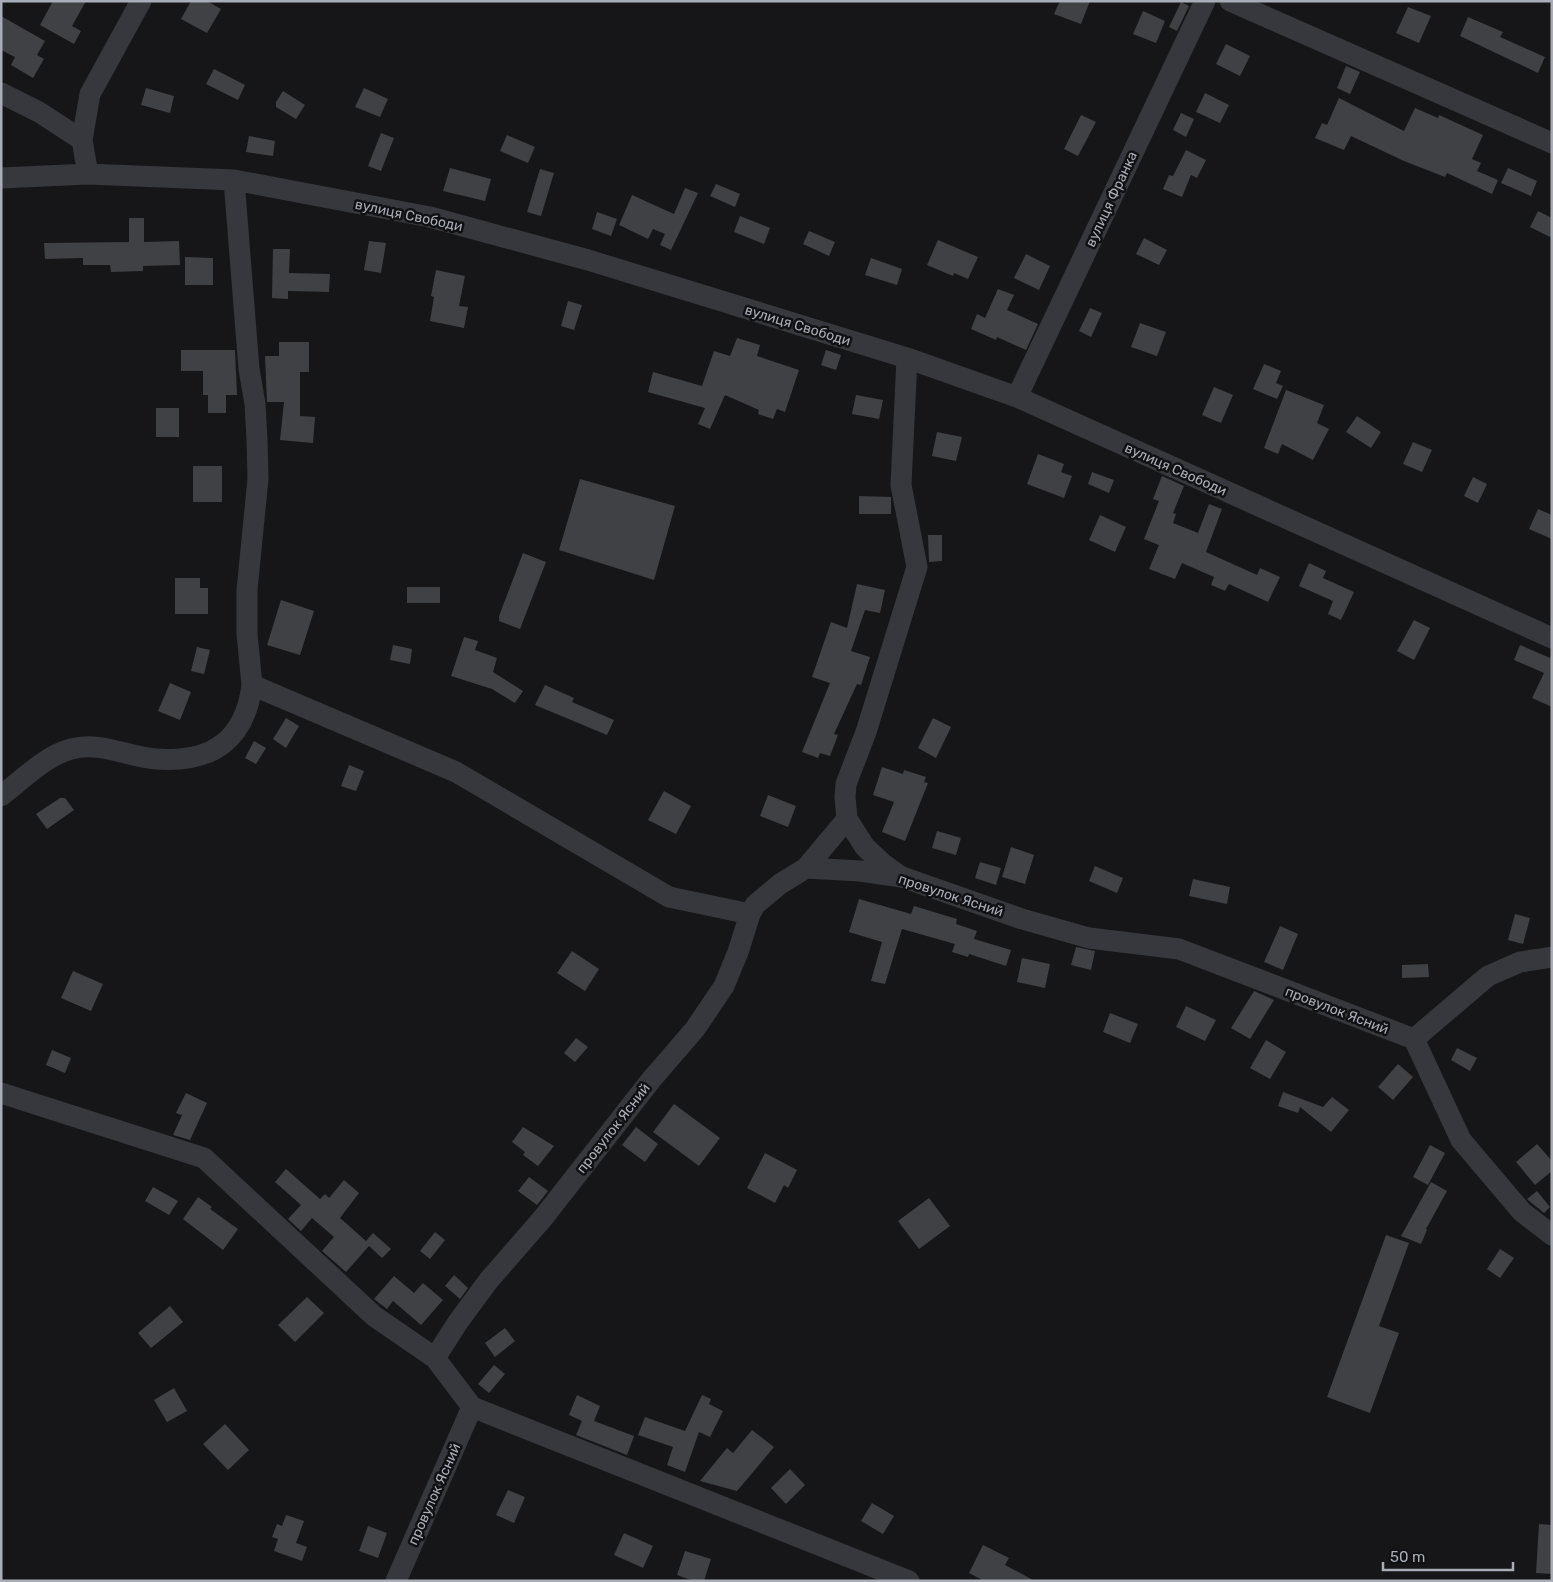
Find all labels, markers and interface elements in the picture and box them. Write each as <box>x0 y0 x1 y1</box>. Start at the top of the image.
street label: вулиця Франка <box>1082 149 1141 250</box>
street label: вулиця Свободи <box>353 196 464 235</box>
street label: вулиця Свободи <box>743 301 853 350</box>
street label: вулиця Свободи <box>1122 439 1229 500</box>
street label: провулок Ясний <box>896 870 1005 920</box>
street label: провулок Ясний <box>1283 983 1391 1038</box>
street label: провулок Ясний <box>573 1080 654 1177</box>
street label: провулок Ясний <box>404 1441 464 1548</box>
scale bar <box>1383 1540 1513 1572</box>
text: 50 m <box>1390 1548 1425 1566</box>

